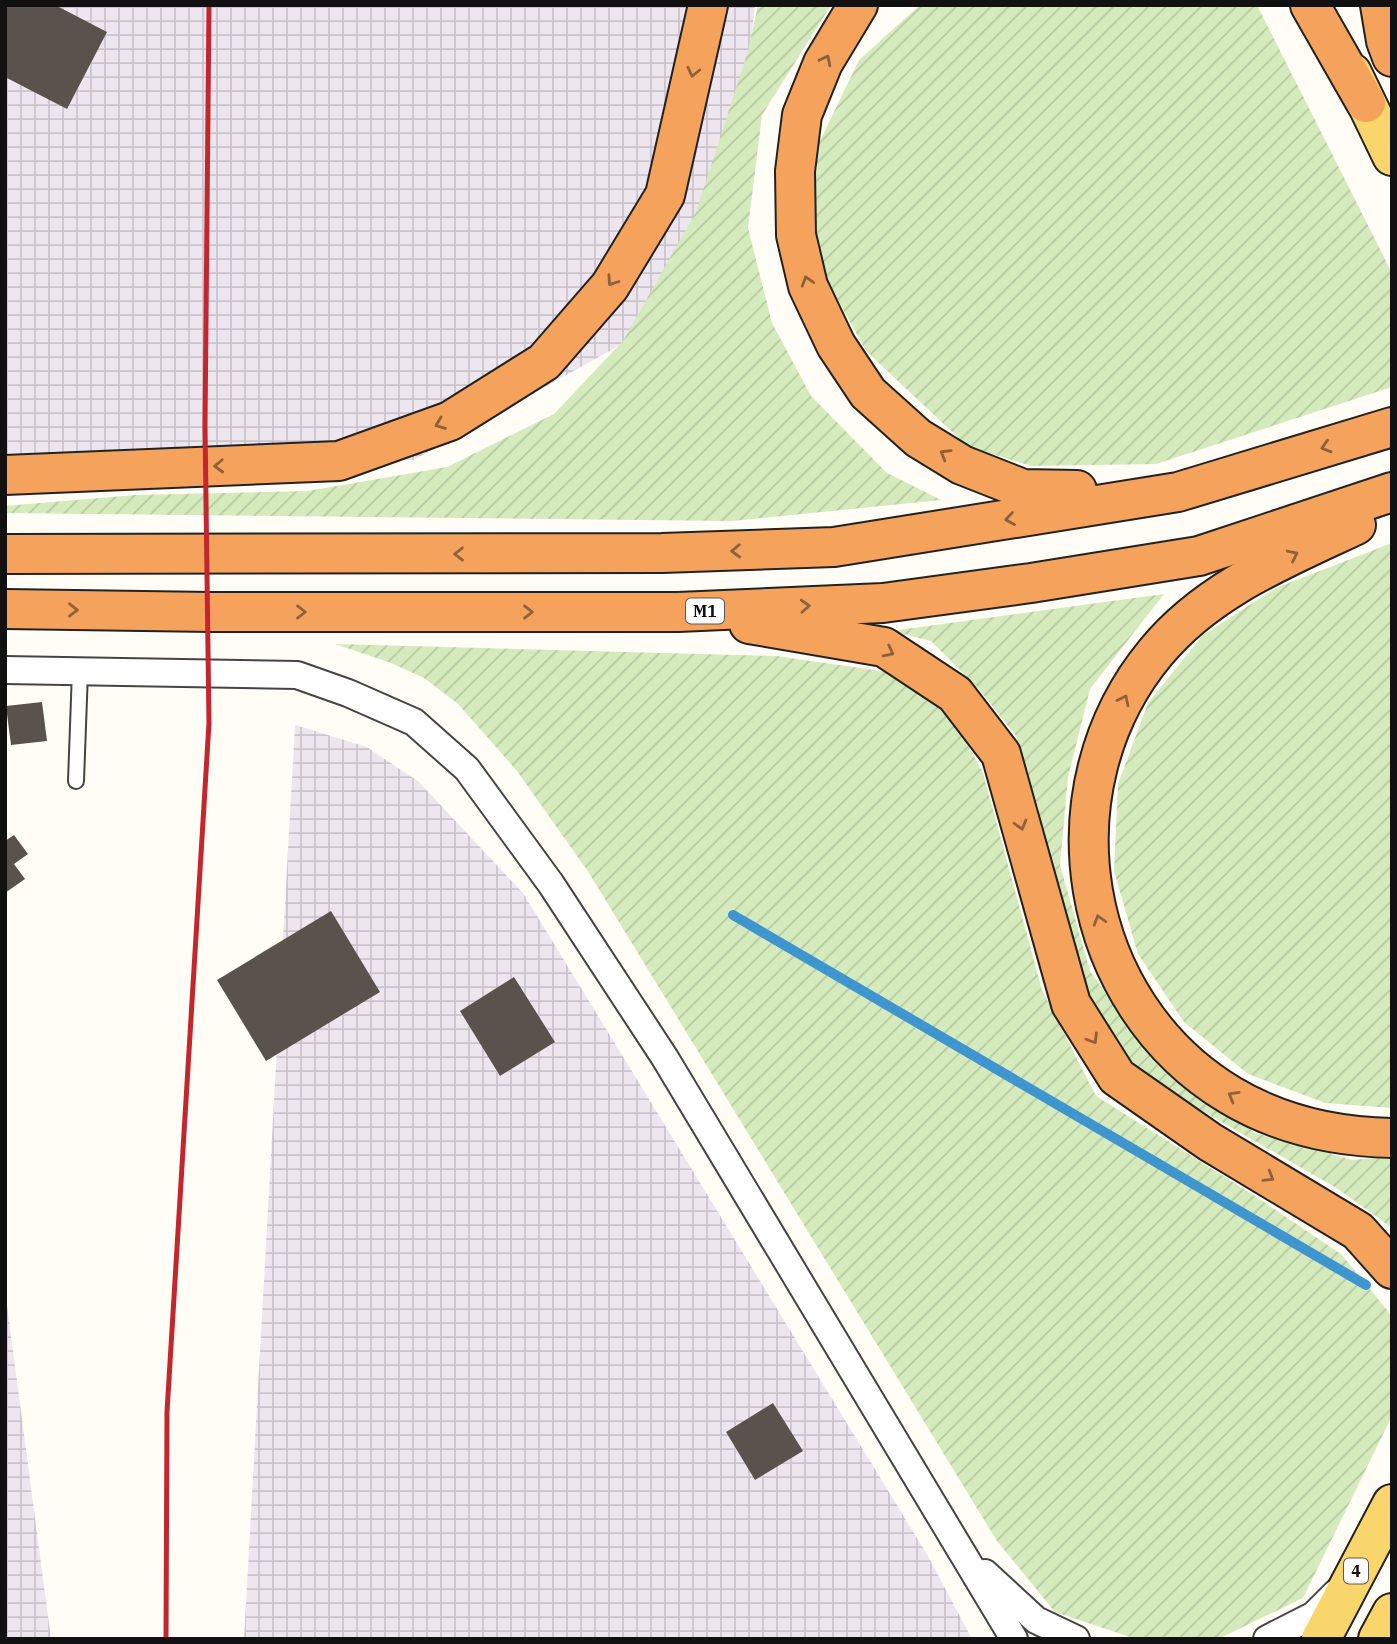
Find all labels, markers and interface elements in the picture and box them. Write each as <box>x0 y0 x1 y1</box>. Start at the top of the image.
one-way arrow <box>817 55 831 67</box>
one-way arrow <box>687 66 701 78</box>
one-way arrow <box>608 273 621 286</box>
one-way arrow <box>801 275 816 287</box>
one-way arrow <box>434 416 446 430</box>
one-way arrow <box>1321 438 1333 453</box>
one-way arrow <box>940 450 953 463</box>
one-way arrow <box>213 459 224 474</box>
one-way arrow <box>1004 511 1016 526</box>
one-way arrow <box>730 543 741 558</box>
one-way arrow <box>453 546 464 562</box>
one-way arrow <box>1286 549 1298 563</box>
road number: M1 <box>686 598 724 624</box>
one-way arrow <box>800 599 811 614</box>
one-way arrow <box>69 602 79 618</box>
one-way arrow <box>296 604 307 620</box>
one-way arrow <box>524 604 534 620</box>
one-way arrow <box>881 643 894 657</box>
one-way arrow <box>1115 695 1129 707</box>
one-way arrow <box>1012 818 1027 830</box>
one-way arrow <box>1092 915 1107 927</box>
one-way arrow <box>1085 1031 1098 1044</box>
one-way arrow <box>1228 1091 1241 1104</box>
one-way arrow <box>1262 1169 1275 1182</box>
road number: 4 <box>1344 1558 1368 1583</box>

